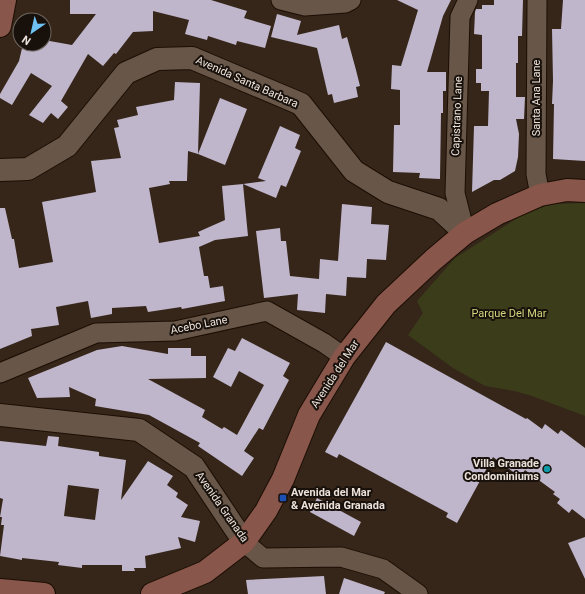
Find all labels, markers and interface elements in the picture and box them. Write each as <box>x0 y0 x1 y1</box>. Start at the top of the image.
north arrow <box>12 12 52 52</box>
text: N <box>20 32 34 47</box>
street label: Avenida Santa Barbara <box>194 54 300 110</box>
street label: Santa Ana Lane <box>530 59 543 136</box>
street label: Capistrano Lane <box>449 76 465 156</box>
park label: Parque Del Mar <box>471 307 547 320</box>
street label: Acebo Lane <box>169 313 229 337</box>
street label: Avenida del Mar <box>308 337 362 410</box>
place label: Villa Granade Condominiums <box>464 457 539 483</box>
marker: Villa Granade Condominiums <box>542 464 552 474</box>
street label: Avenida Granada <box>193 469 251 545</box>
place label: Avenida del Mar & Avenida Granada <box>291 486 385 512</box>
marker: Avenida del Mar & Avenida Granada <box>278 493 288 503</box>

